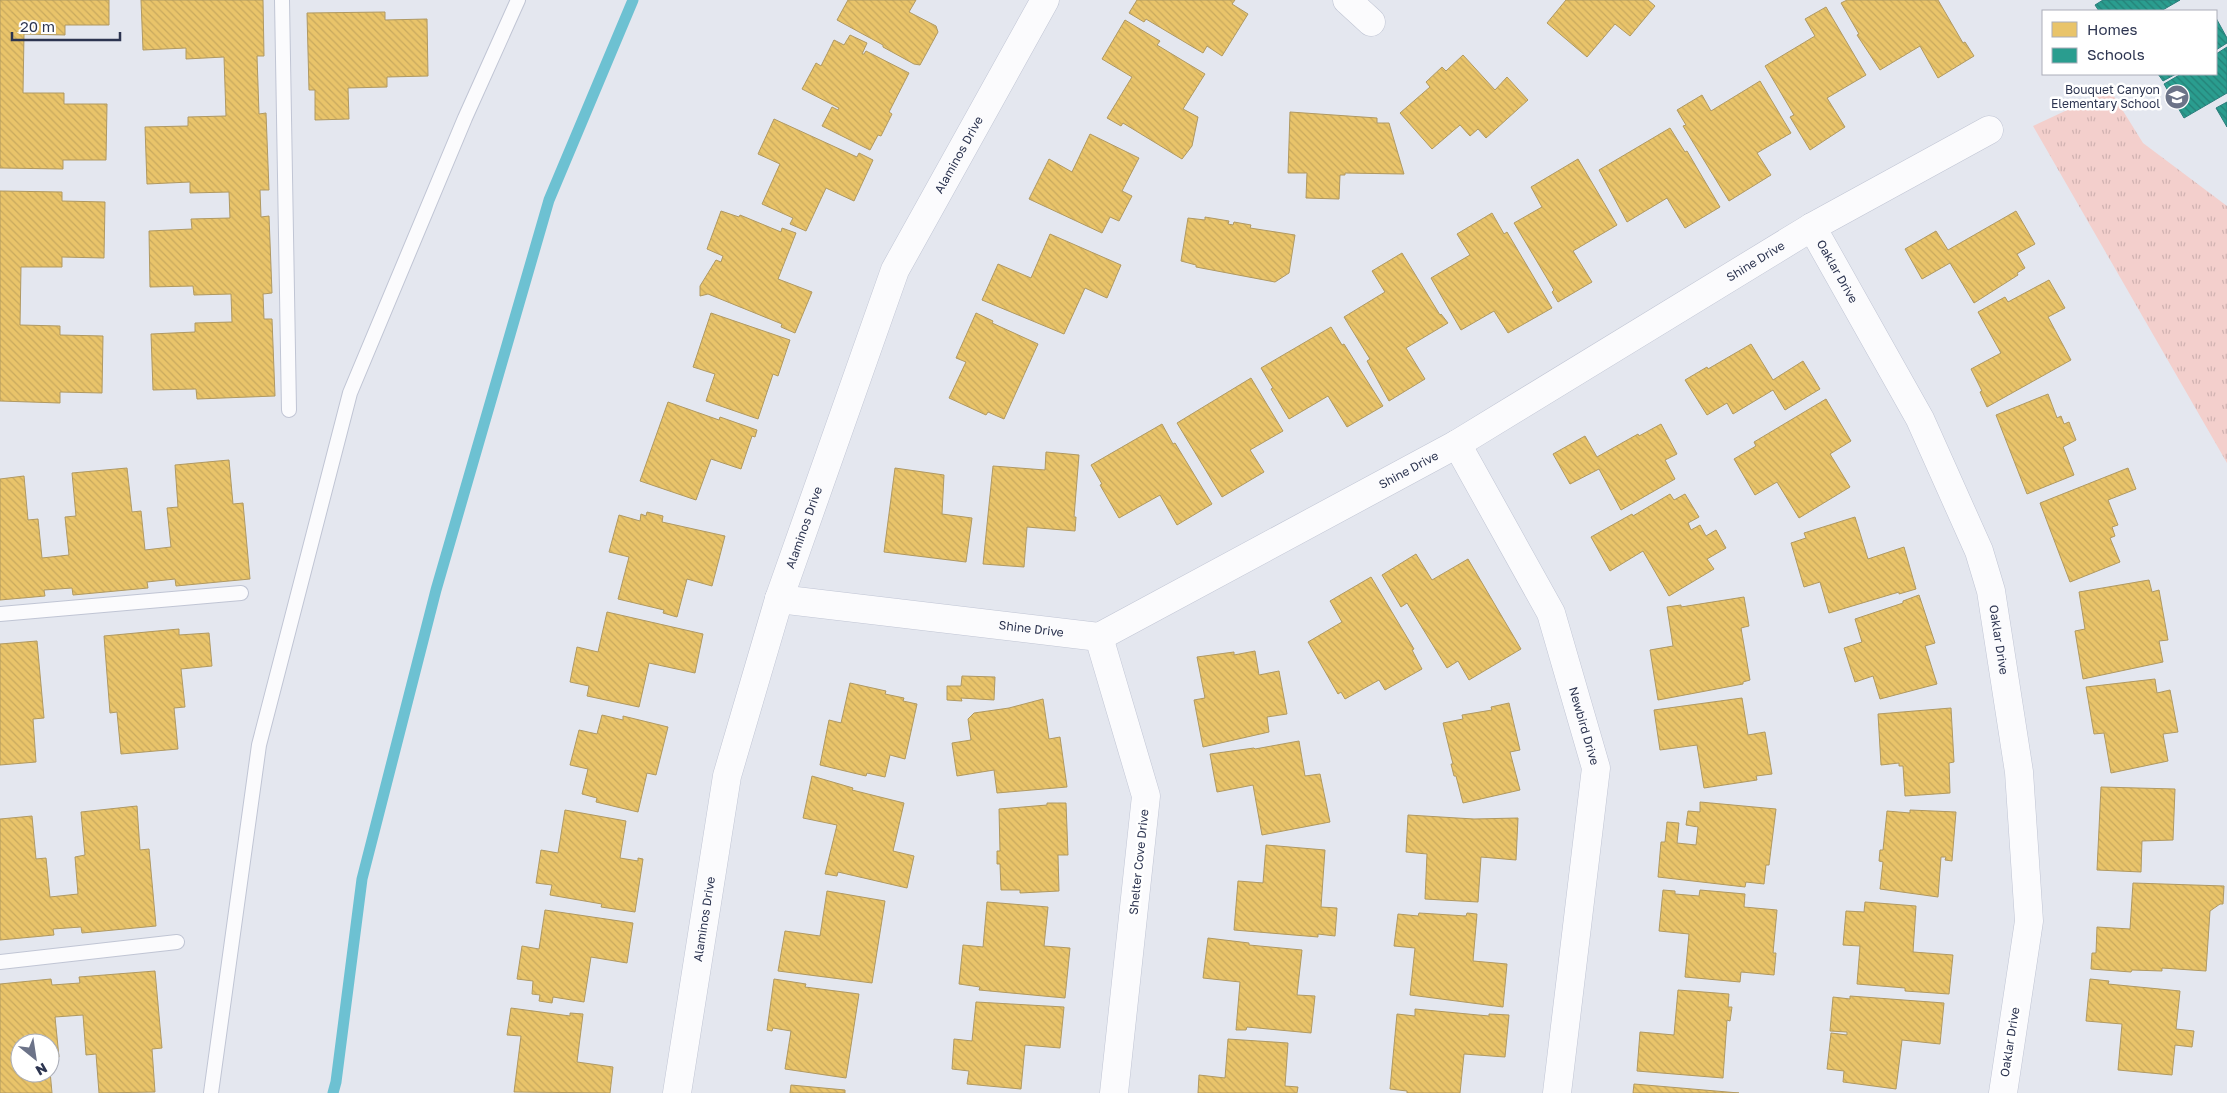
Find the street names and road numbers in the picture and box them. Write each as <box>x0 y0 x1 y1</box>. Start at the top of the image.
street label: Alaminos Drive <box>931 113 986 196</box>
street label: Oaklar Drive <box>1814 237 1861 306</box>
street label: Shine Drive <box>1724 238 1787 284</box>
street label: Shine Drive <box>1376 447 1441 492</box>
street label: Alaminos Drive <box>782 484 825 571</box>
street label: Oaklar Drive <box>1986 604 2012 676</box>
street label: Shine Drive <box>998 617 1065 640</box>
street label: Newbird Drive <box>1566 685 1603 767</box>
street label: Shelter Cove Drive <box>1125 808 1152 916</box>
street label: Alaminos Drive <box>690 875 718 963</box>
street label: Oaklar Drive <box>1997 1006 2022 1078</box>

